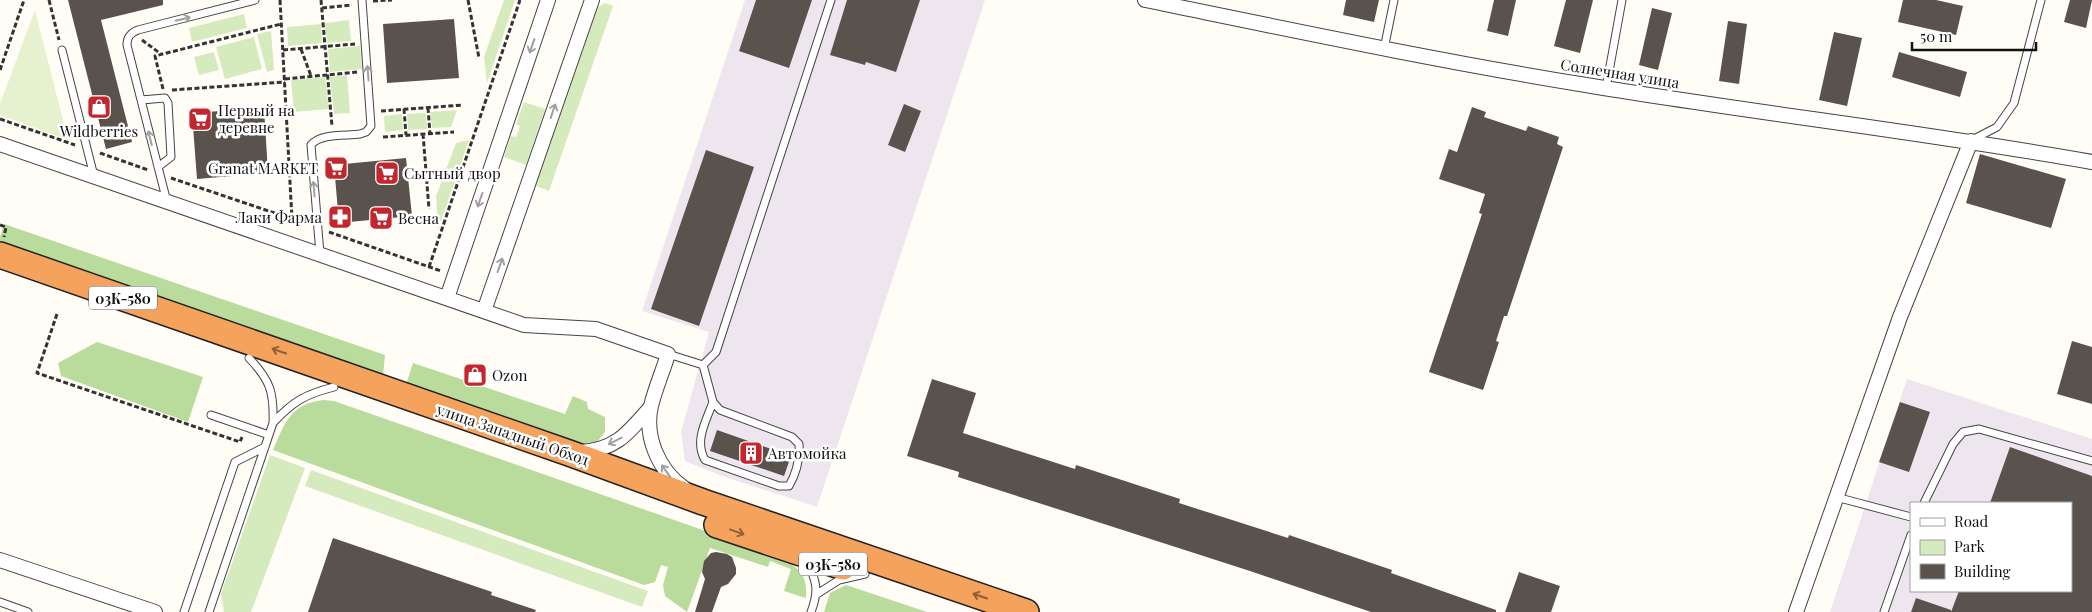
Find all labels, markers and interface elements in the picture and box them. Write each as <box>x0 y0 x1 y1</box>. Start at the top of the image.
one-way arrow <box>174 13 190 23</box>
scale bar <box>1912 20 2036 52</box>
text: 50 m <box>1920 26 1953 46</box>
one-way arrow <box>527 38 537 54</box>
street label: Солнечная улица <box>1559 54 1681 92</box>
one-way arrow <box>363 65 372 81</box>
shop icon: Wildberries <box>86 94 112 120</box>
place label: Первый на деревне <box>218 100 295 137</box>
one-way arrow <box>549 104 558 120</box>
supermarket icon: Первый на деревне <box>187 106 213 132</box>
place label: Wildberries <box>59 121 138 141</box>
one-way arrow <box>145 130 155 146</box>
supermarket icon: Granat MARKET <box>323 155 349 181</box>
place label: Granat MARKET <box>208 158 318 178</box>
supermarket icon: Сытный двор <box>374 160 400 186</box>
place label: Сытный двор <box>404 163 501 183</box>
one-way arrow <box>309 181 319 197</box>
one-way arrow <box>475 192 484 207</box>
pharmacy icon: Лаки Фарма <box>327 204 353 230</box>
supermarket icon: Весна <box>368 205 394 231</box>
place label: Лаки Фарма <box>235 207 323 227</box>
place label: Весна <box>398 208 439 228</box>
one-way arrow <box>496 258 505 273</box>
road number: 03К-580 <box>89 286 157 310</box>
one-way arrow <box>271 346 287 355</box>
shop icon: Ozon <box>462 362 488 388</box>
place label: Ozon <box>492 365 527 385</box>
street label: улица Западный Обход <box>433 398 592 469</box>
one-way arrow <box>608 436 623 446</box>
building icon: Автомойка <box>738 440 764 466</box>
place label: Автомойка <box>767 443 847 463</box>
one-way arrow <box>661 464 671 478</box>
legend <box>1910 502 2072 592</box>
text: Road <box>1954 511 1988 531</box>
one-way arrow <box>729 528 744 537</box>
text: Park <box>1954 536 1986 556</box>
road number: 03К-580 <box>799 552 867 576</box>
text: Building <box>1954 561 2011 581</box>
one-way arrow <box>972 591 988 600</box>

